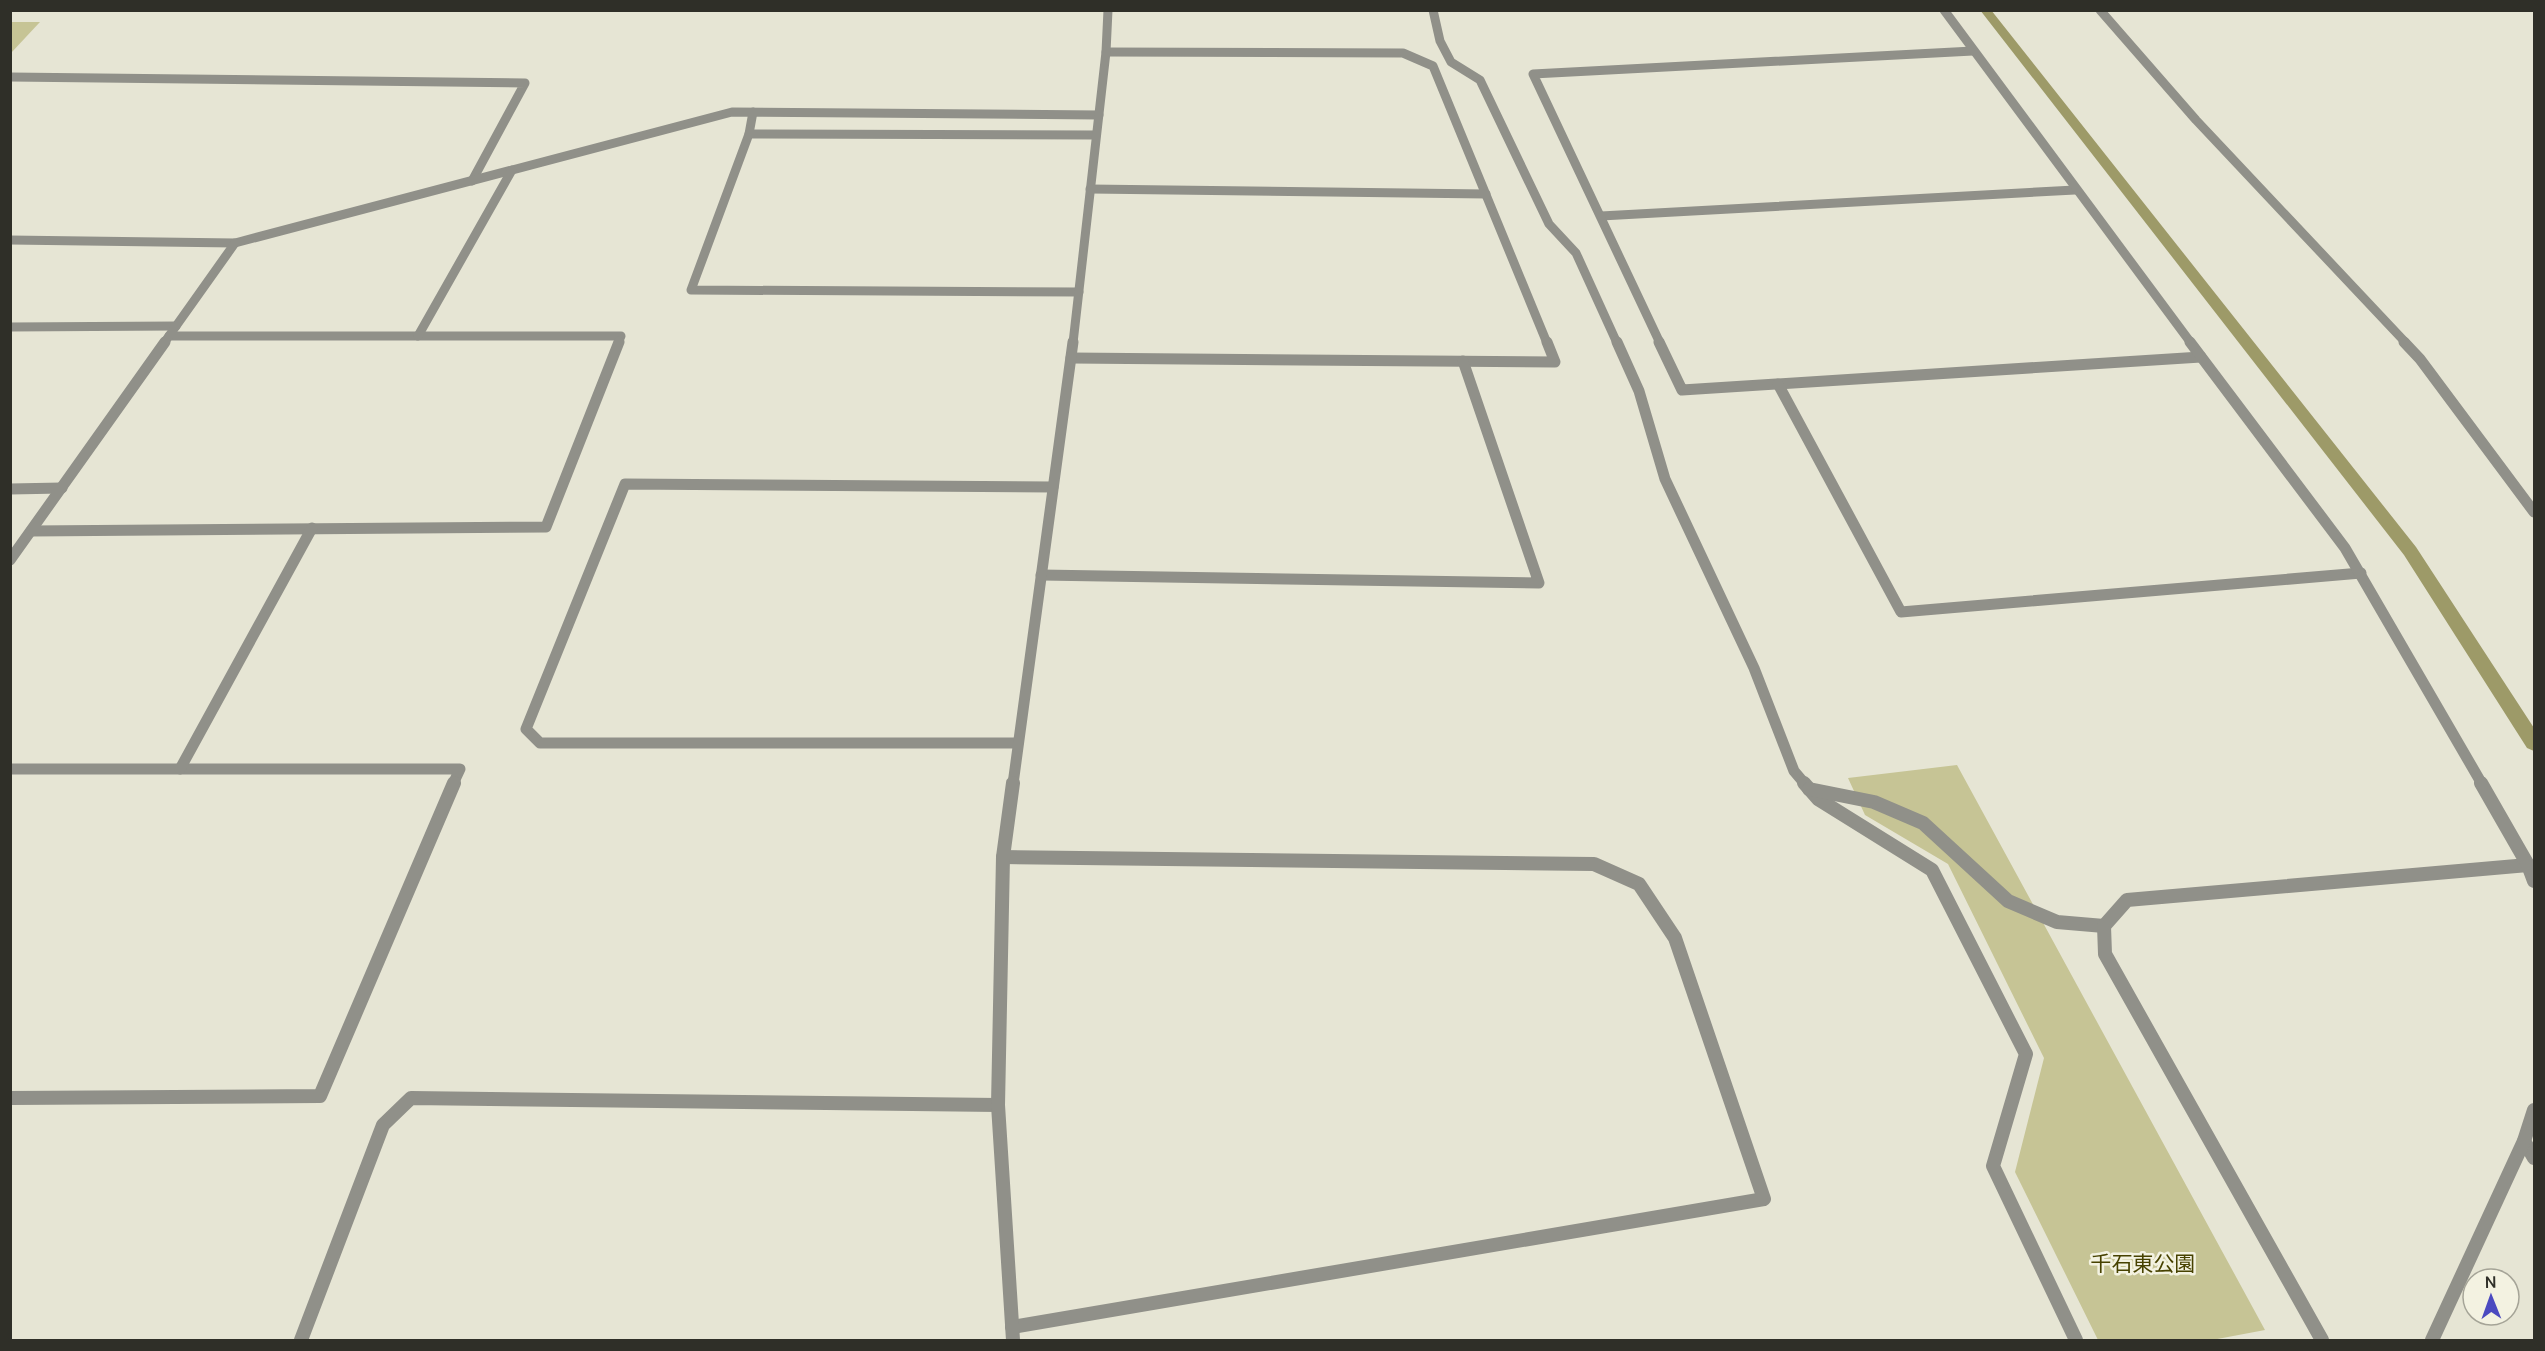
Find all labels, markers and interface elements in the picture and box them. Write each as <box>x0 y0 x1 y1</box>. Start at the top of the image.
park label: 千石東公園 <box>2091 1249 2196 1277</box>
north arrow <box>2461 1267 2521 1327</box>
text: N <box>2485 1271 2497 1293</box>

